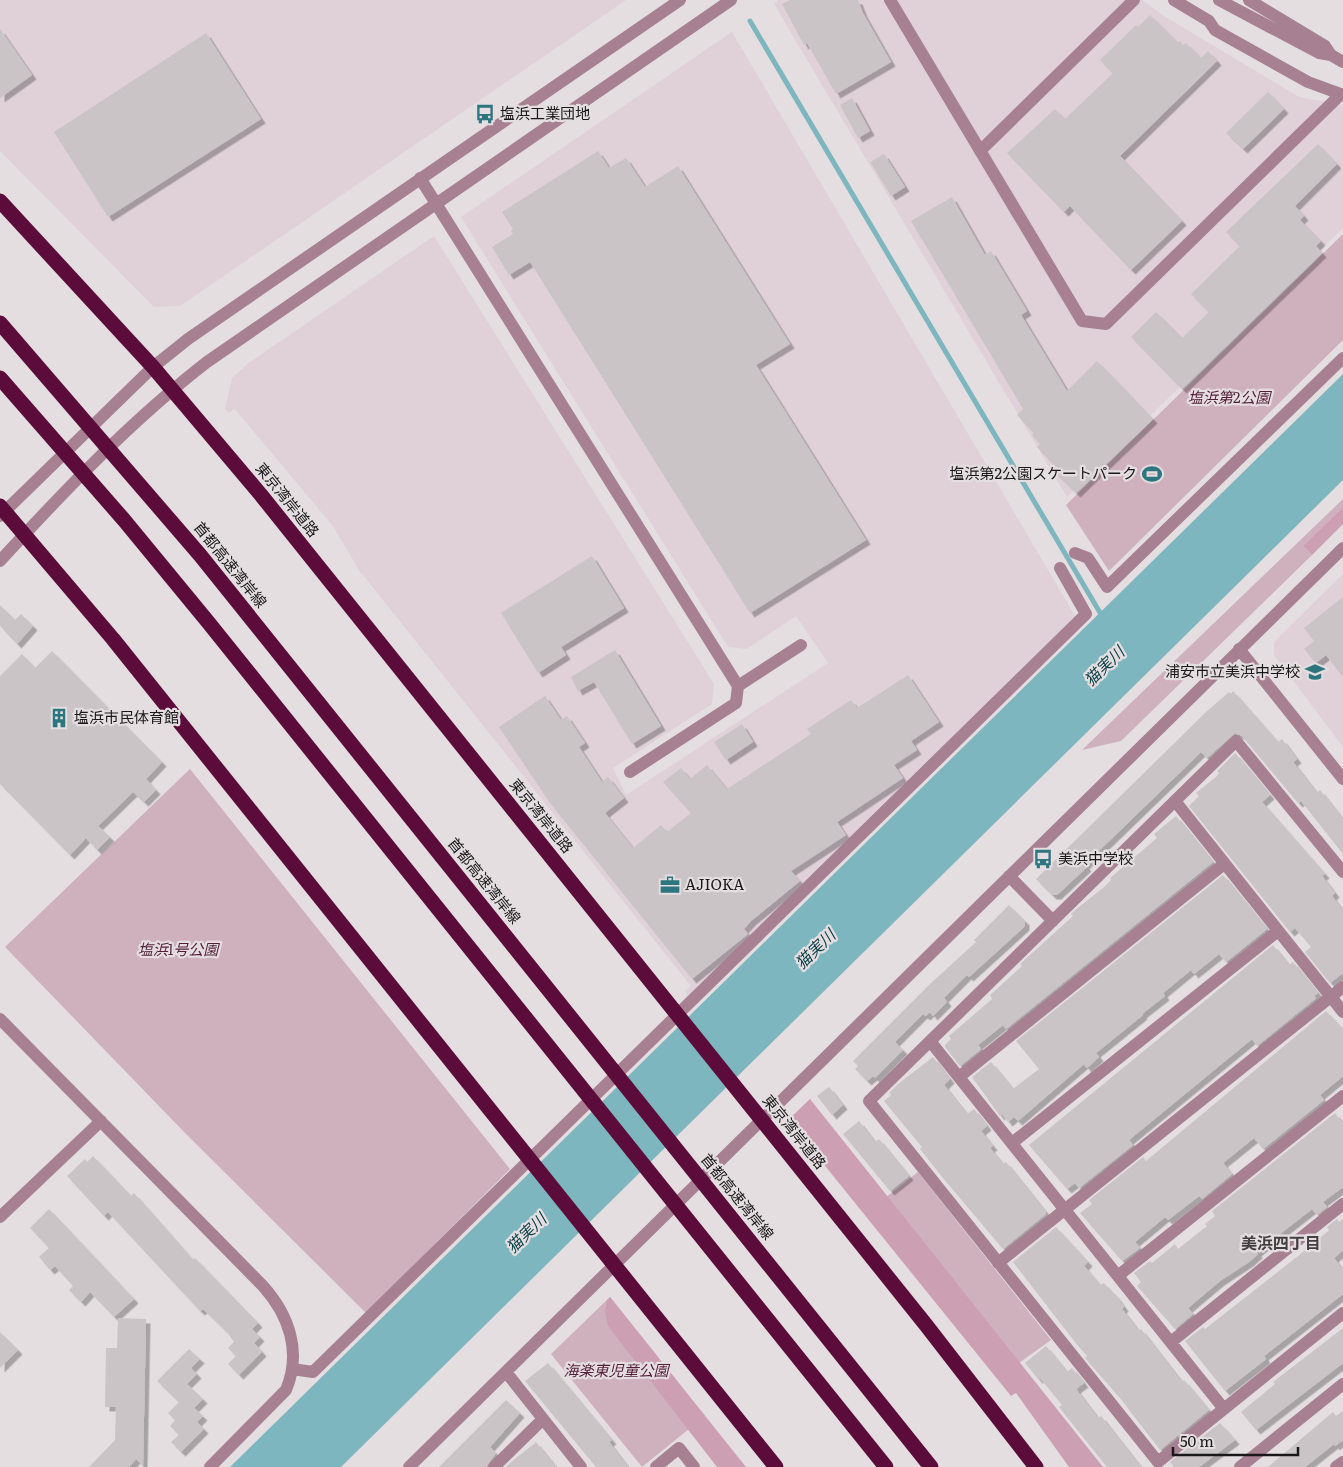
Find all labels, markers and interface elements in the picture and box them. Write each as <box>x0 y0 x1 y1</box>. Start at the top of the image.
place label: 塩浜工業団地 <box>500 101 590 124</box>
bus stop icon: 塩浜工業団地 <box>474 103 496 125</box>
park label: 塩浜第2公園 <box>1188 385 1272 408</box>
street label: 東京湾岸道路 <box>251 457 325 541</box>
place label: 塩浜第2公園スケートパーク <box>949 461 1137 484</box>
sports icon: 塩浜第2公園スケートパーク <box>1141 463 1163 485</box>
street label: 首都高速湾岸線 <box>189 516 273 612</box>
water label: 猫実川 <box>1078 639 1130 691</box>
place label: 浦安市立美浜中学校 <box>1165 659 1300 682</box>
school or university icon: 浦安市立美浜中学校 <box>1304 661 1326 683</box>
place label: 塩浜市民体育館 <box>74 705 179 728</box>
building icon: 塩浜市民体育館 <box>48 707 70 729</box>
street label: 東京湾岸道路 <box>505 773 579 857</box>
street label: 首都高速湾岸線 <box>443 832 527 928</box>
place label: 美浜中学校 <box>1058 846 1133 869</box>
bus stop icon: 美浜中学校 <box>1032 848 1054 870</box>
place label: AJIOKA <box>685 872 744 895</box>
office icon: AJIOKA <box>659 874 681 896</box>
water label: 猫実川 <box>789 922 841 974</box>
park label: 塩浜1号公園 <box>138 937 220 960</box>
street label: 東京湾岸道路 <box>758 1089 832 1173</box>
street label: 首都高速湾岸線 <box>696 1148 780 1244</box>
water label: 猫実川 <box>500 1206 552 1258</box>
district label: 美浜四丁目 <box>1241 1230 1321 1254</box>
park label: 海楽東児童公園 <box>563 1358 670 1381</box>
scale bar <box>1173 1424 1298 1456</box>
text: 50 m <box>1180 1429 1214 1452</box>

